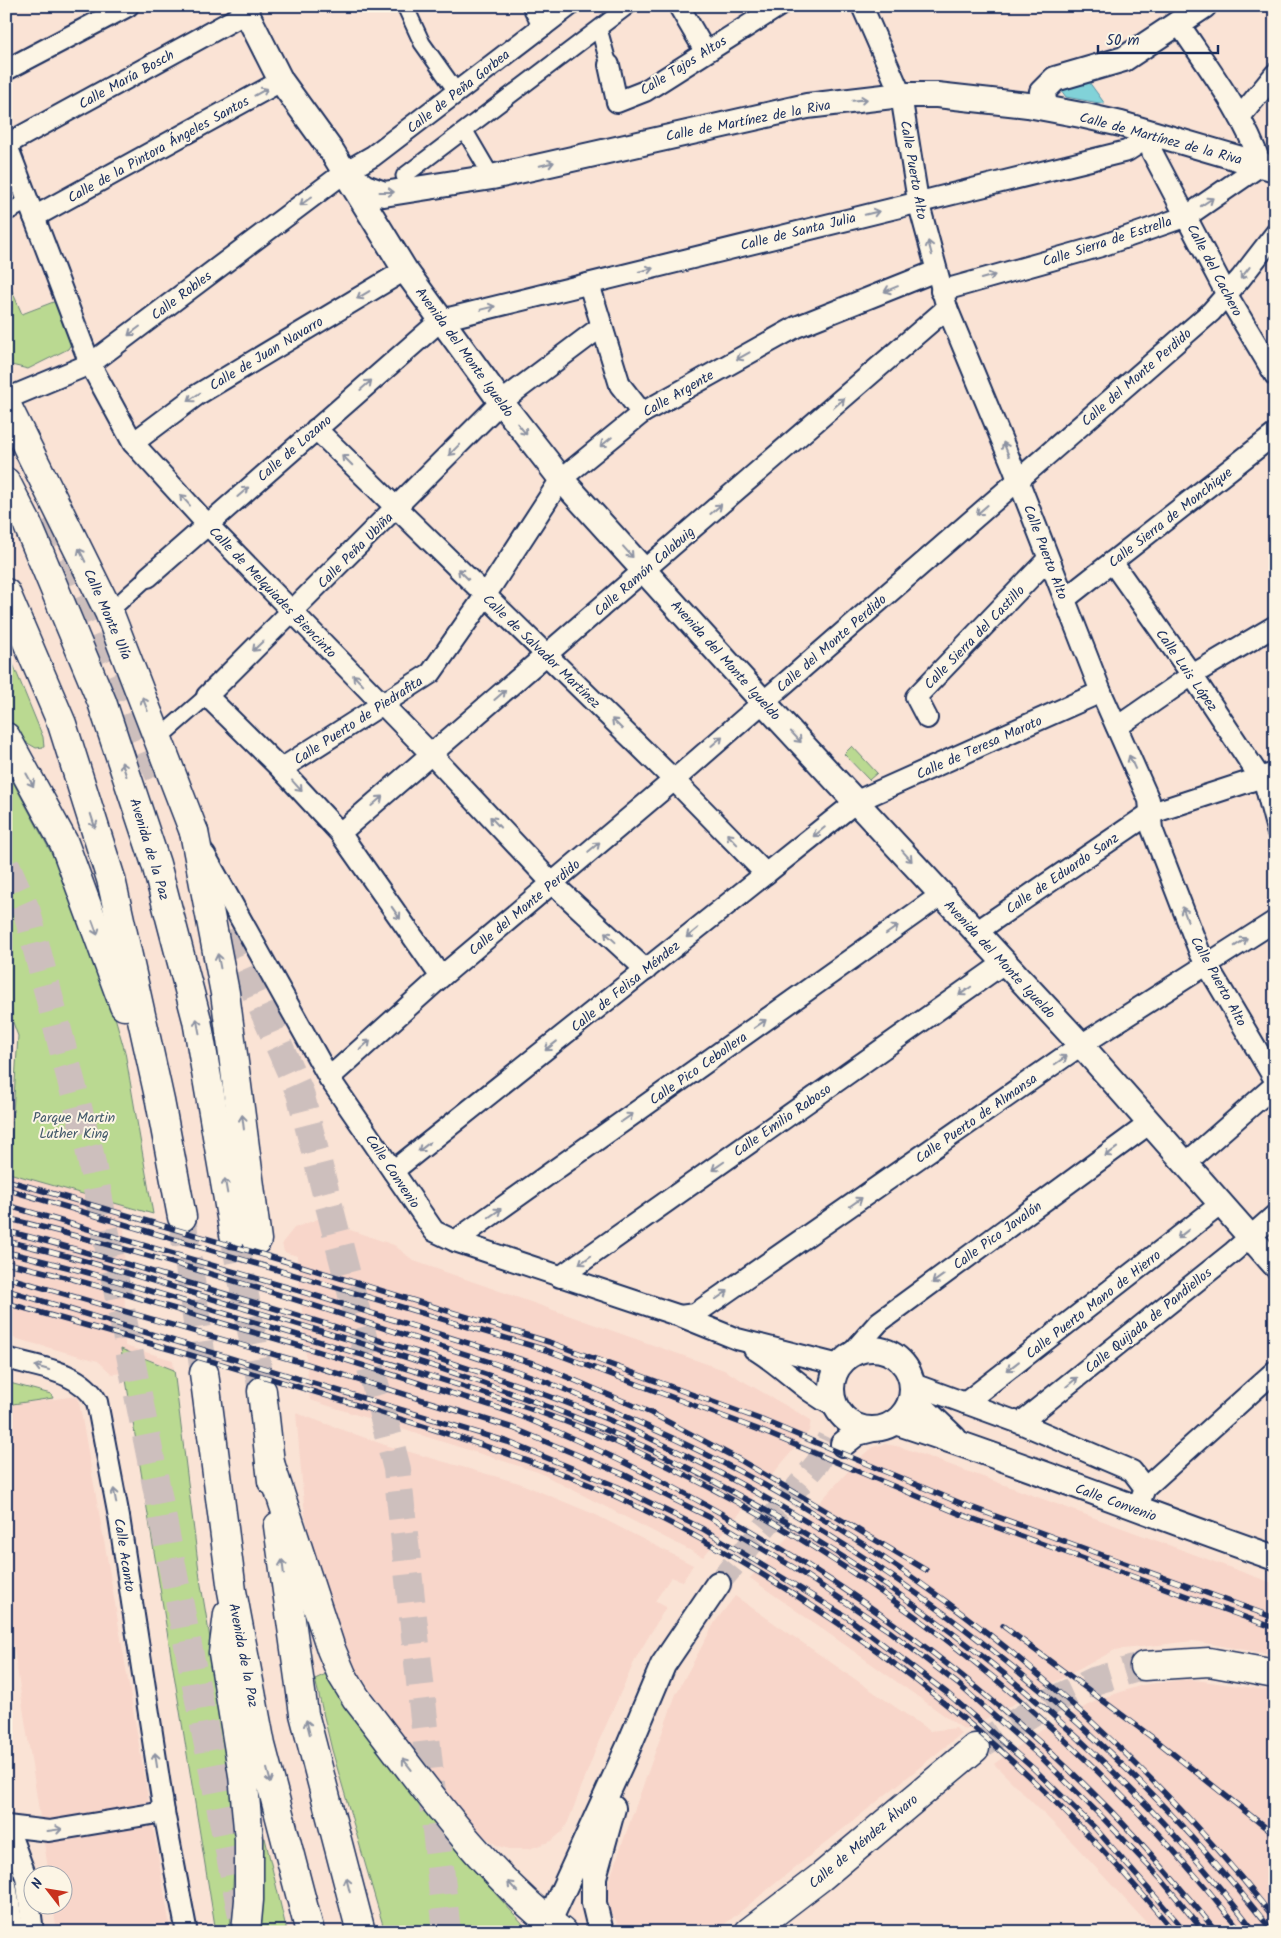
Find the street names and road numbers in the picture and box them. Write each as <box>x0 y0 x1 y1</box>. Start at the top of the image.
street label: Calle Tajos Altos <box>636 30 731 101</box>
street label: Calle María Bosch <box>75 44 178 115</box>
street label: Calle de Peña Gorbea <box>402 44 515 139</box>
street label: Calle de la Pintora Ángeles Santos <box>64 91 253 209</box>
street label: Calle de Martínez de la Riva <box>664 94 833 148</box>
street label: Calle de Martínez de la Riva <box>1077 107 1245 171</box>
street label: Calle Puerto Alto <box>893 119 933 221</box>
street label: Calle de Santa Julia <box>738 207 858 257</box>
street label: Calle Sierra de Estrella <box>1040 211 1175 273</box>
street label: Calle del Cachero <box>1180 220 1248 321</box>
street label: Calle Robles <box>147 266 217 326</box>
street label: Avenida del Monte Igueldo <box>409 283 519 422</box>
street label: Calle de Juan Navarro <box>205 311 328 397</box>
street label: Calle del Monte Perdido <box>1076 323 1197 432</box>
street label: Calle Argente <box>639 364 719 423</box>
street label: Calle de Lozano <box>252 410 337 488</box>
street label: Calle Sierra de Monchique <box>1104 462 1238 573</box>
street label: Calle Puerto Alto <box>1017 502 1073 603</box>
street label: Calle Peña Ubiña <box>312 507 399 594</box>
street label: Calle Ramón Calabuig <box>589 521 700 622</box>
street label: Calle de Melquiades Biencinto <box>203 522 341 664</box>
street label: Calle Monte Ulía <box>77 565 137 663</box>
street label: Calle Sierra del Castillo <box>919 581 1030 695</box>
street label: Calle de Salvador Martínez <box>477 589 605 714</box>
street label: Calle del Monte Perdido <box>771 589 892 698</box>
street label: Avenida del Monte Igueldo <box>665 595 786 726</box>
street label: Calle Luis López <box>1150 625 1223 716</box>
street label: Calle Puerto de Piedrafita <box>290 671 427 771</box>
street label: Calle de Teresa Maroto <box>913 710 1046 786</box>
street label: Avenida de la Paz <box>123 796 175 903</box>
street label: Calle de Eduardo Sanz <box>1002 828 1124 920</box>
street label: Calle del Monte Perdido <box>464 854 585 961</box>
street label: Avenida del Monte Igueldo <box>938 895 1061 1024</box>
street label: Calle Puerto Alto <box>1184 932 1252 1031</box>
street label: Calle de Felisa Méndez <box>566 936 685 1038</box>
street label: Calle Pico Cebollera <box>645 1027 752 1111</box>
street label: Calle Puerto de Almansa <box>911 1068 1042 1169</box>
street label: Calle Emilio Raboso <box>729 1079 836 1163</box>
street label: Calle Convenio <box>359 1130 425 1213</box>
street label: Calle Pico Javalón <box>948 1196 1047 1276</box>
street label: Calle Puerto Mano de Hierro <box>1021 1245 1166 1365</box>
street label: Calle Quijada de Pandiellos <box>1080 1262 1217 1379</box>
street label: Calle Convenio <box>1072 1478 1159 1528</box>
street label: Calle Acanto <box>107 1517 141 1594</box>
street label: Avenida de la Paz <box>222 1601 264 1709</box>
street label: Calle de Méndez Álvaro <box>804 1789 923 1894</box>

